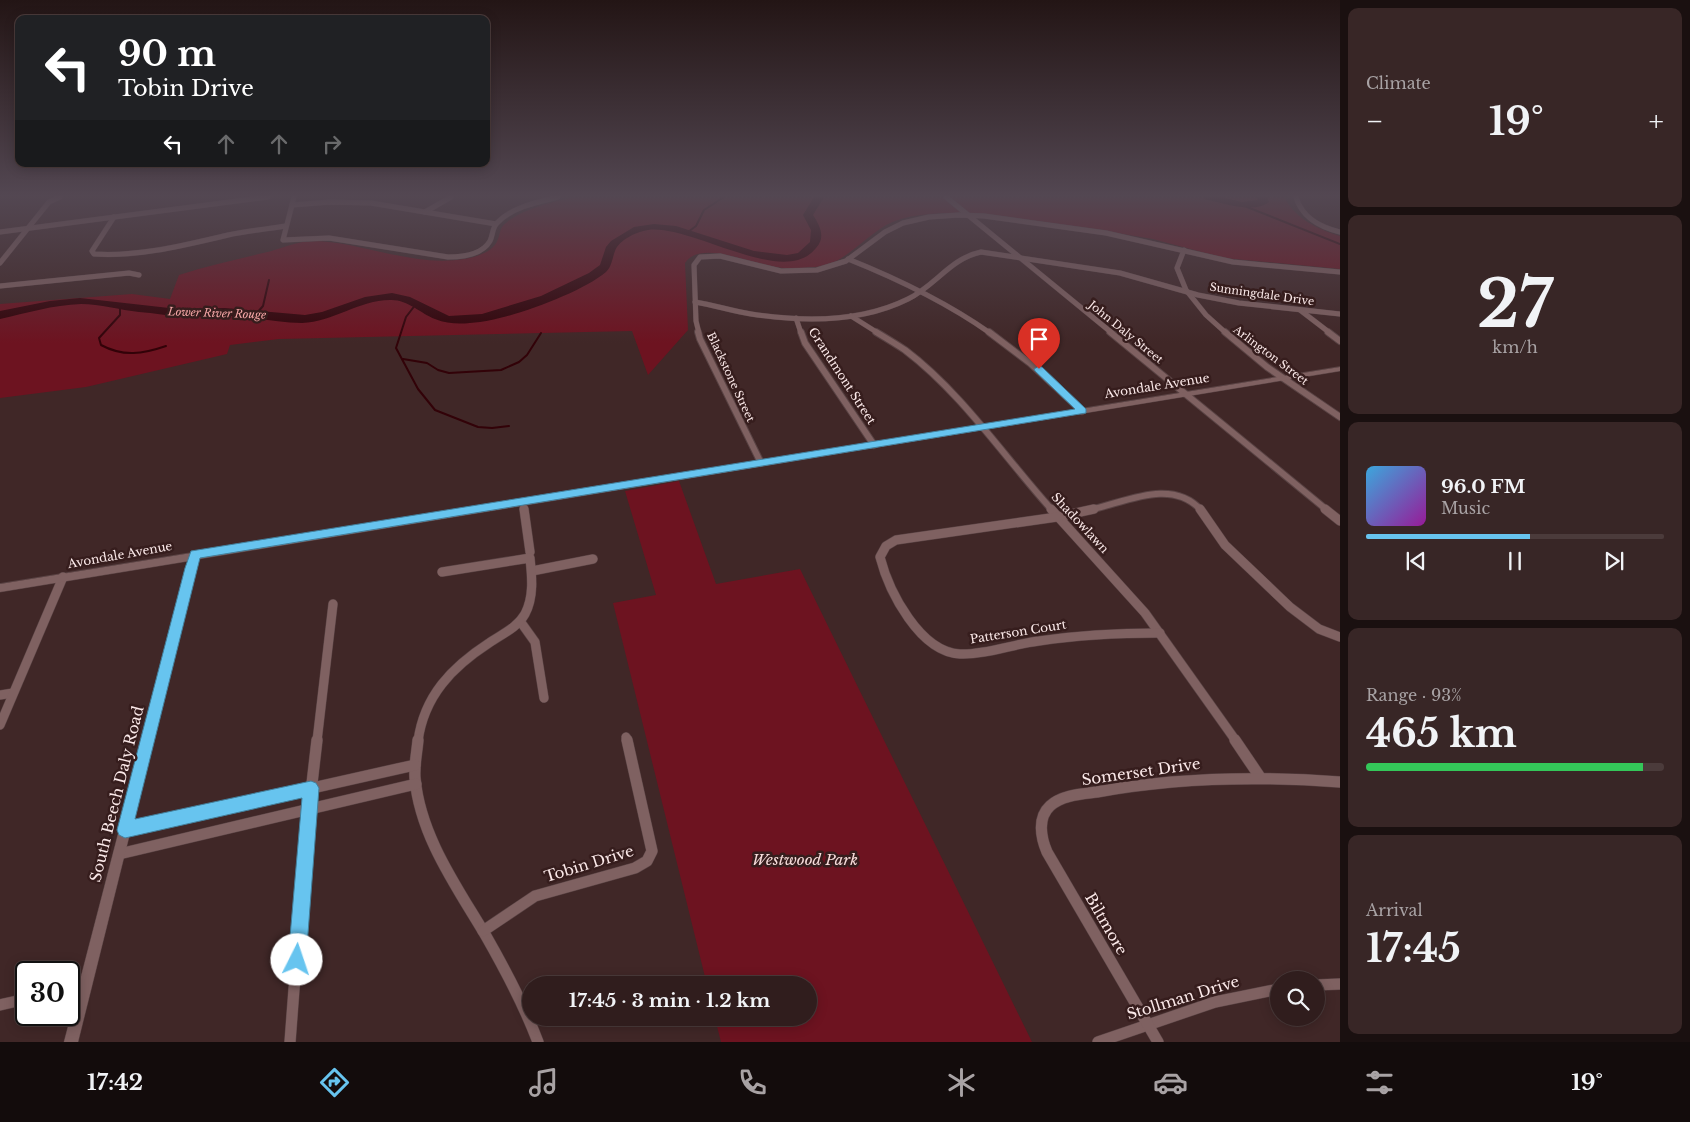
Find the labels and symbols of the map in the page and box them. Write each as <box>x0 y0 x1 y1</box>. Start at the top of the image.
street label: Sunningdale Drive <box>1209 280 1315 308</box>
street label: John Daly Street <box>1084 296 1167 367</box>
water label: Lower River Rouge <box>167 304 266 322</box>
pin <box>1018 318 1060 369</box>
street label: Arlington Street <box>1230 322 1312 388</box>
street label: Grandmont Street <box>806 325 880 427</box>
street label: Blackstone Street <box>704 330 758 425</box>
street label: Avondale Avenue <box>1102 370 1211 401</box>
street label: Shadowlawn <box>1049 489 1112 556</box>
street label: Avondale Avenue <box>65 538 174 571</box>
street label: Patterson Court <box>969 616 1068 647</box>
street label: South Beech Daly Road <box>85 704 148 884</box>
street label: Somerset Drive <box>1080 754 1201 789</box>
street label: Tobin Drive <box>542 841 636 886</box>
park label: Westwood Park <box>752 850 858 869</box>
street label: Biltmore <box>1081 889 1132 958</box>
position arrow <box>270 933 322 985</box>
speed limit sign: 30 <box>15 961 80 1026</box>
street label: Stollman Drive <box>1124 971 1241 1024</box>

